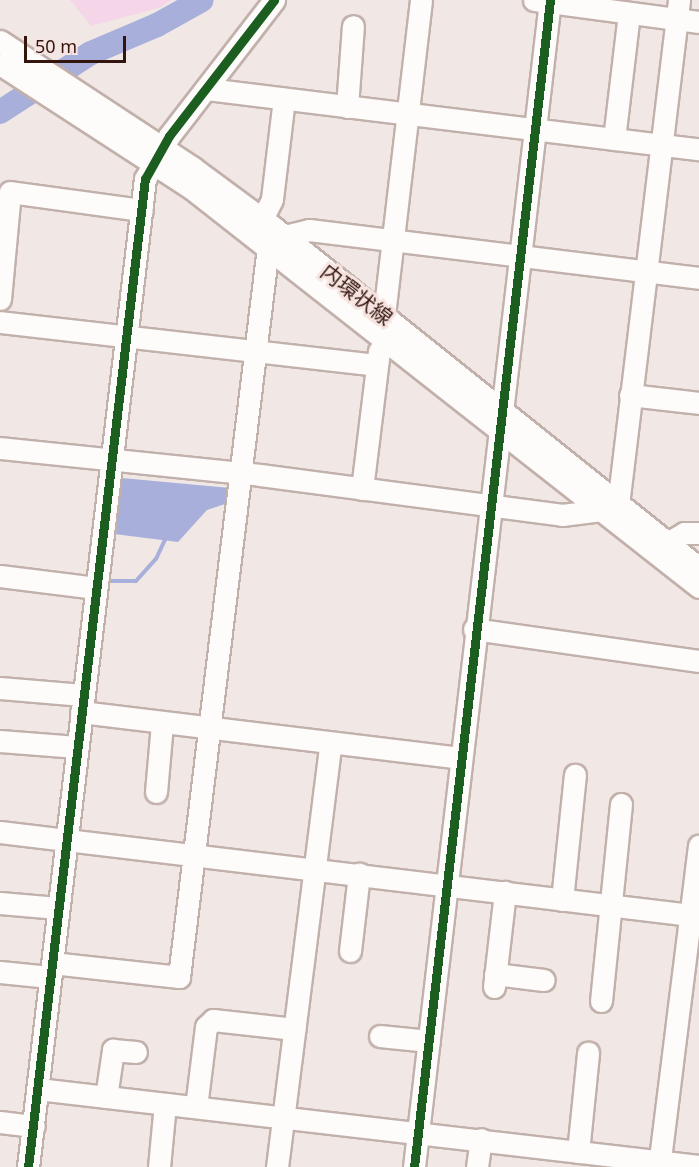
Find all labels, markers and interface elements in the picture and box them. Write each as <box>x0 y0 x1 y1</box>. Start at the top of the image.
scale bar <box>27 24 129 62</box>
text: 50 m <box>35 34 77 58</box>
street label: 内環状線 <box>316 258 398 330</box>

